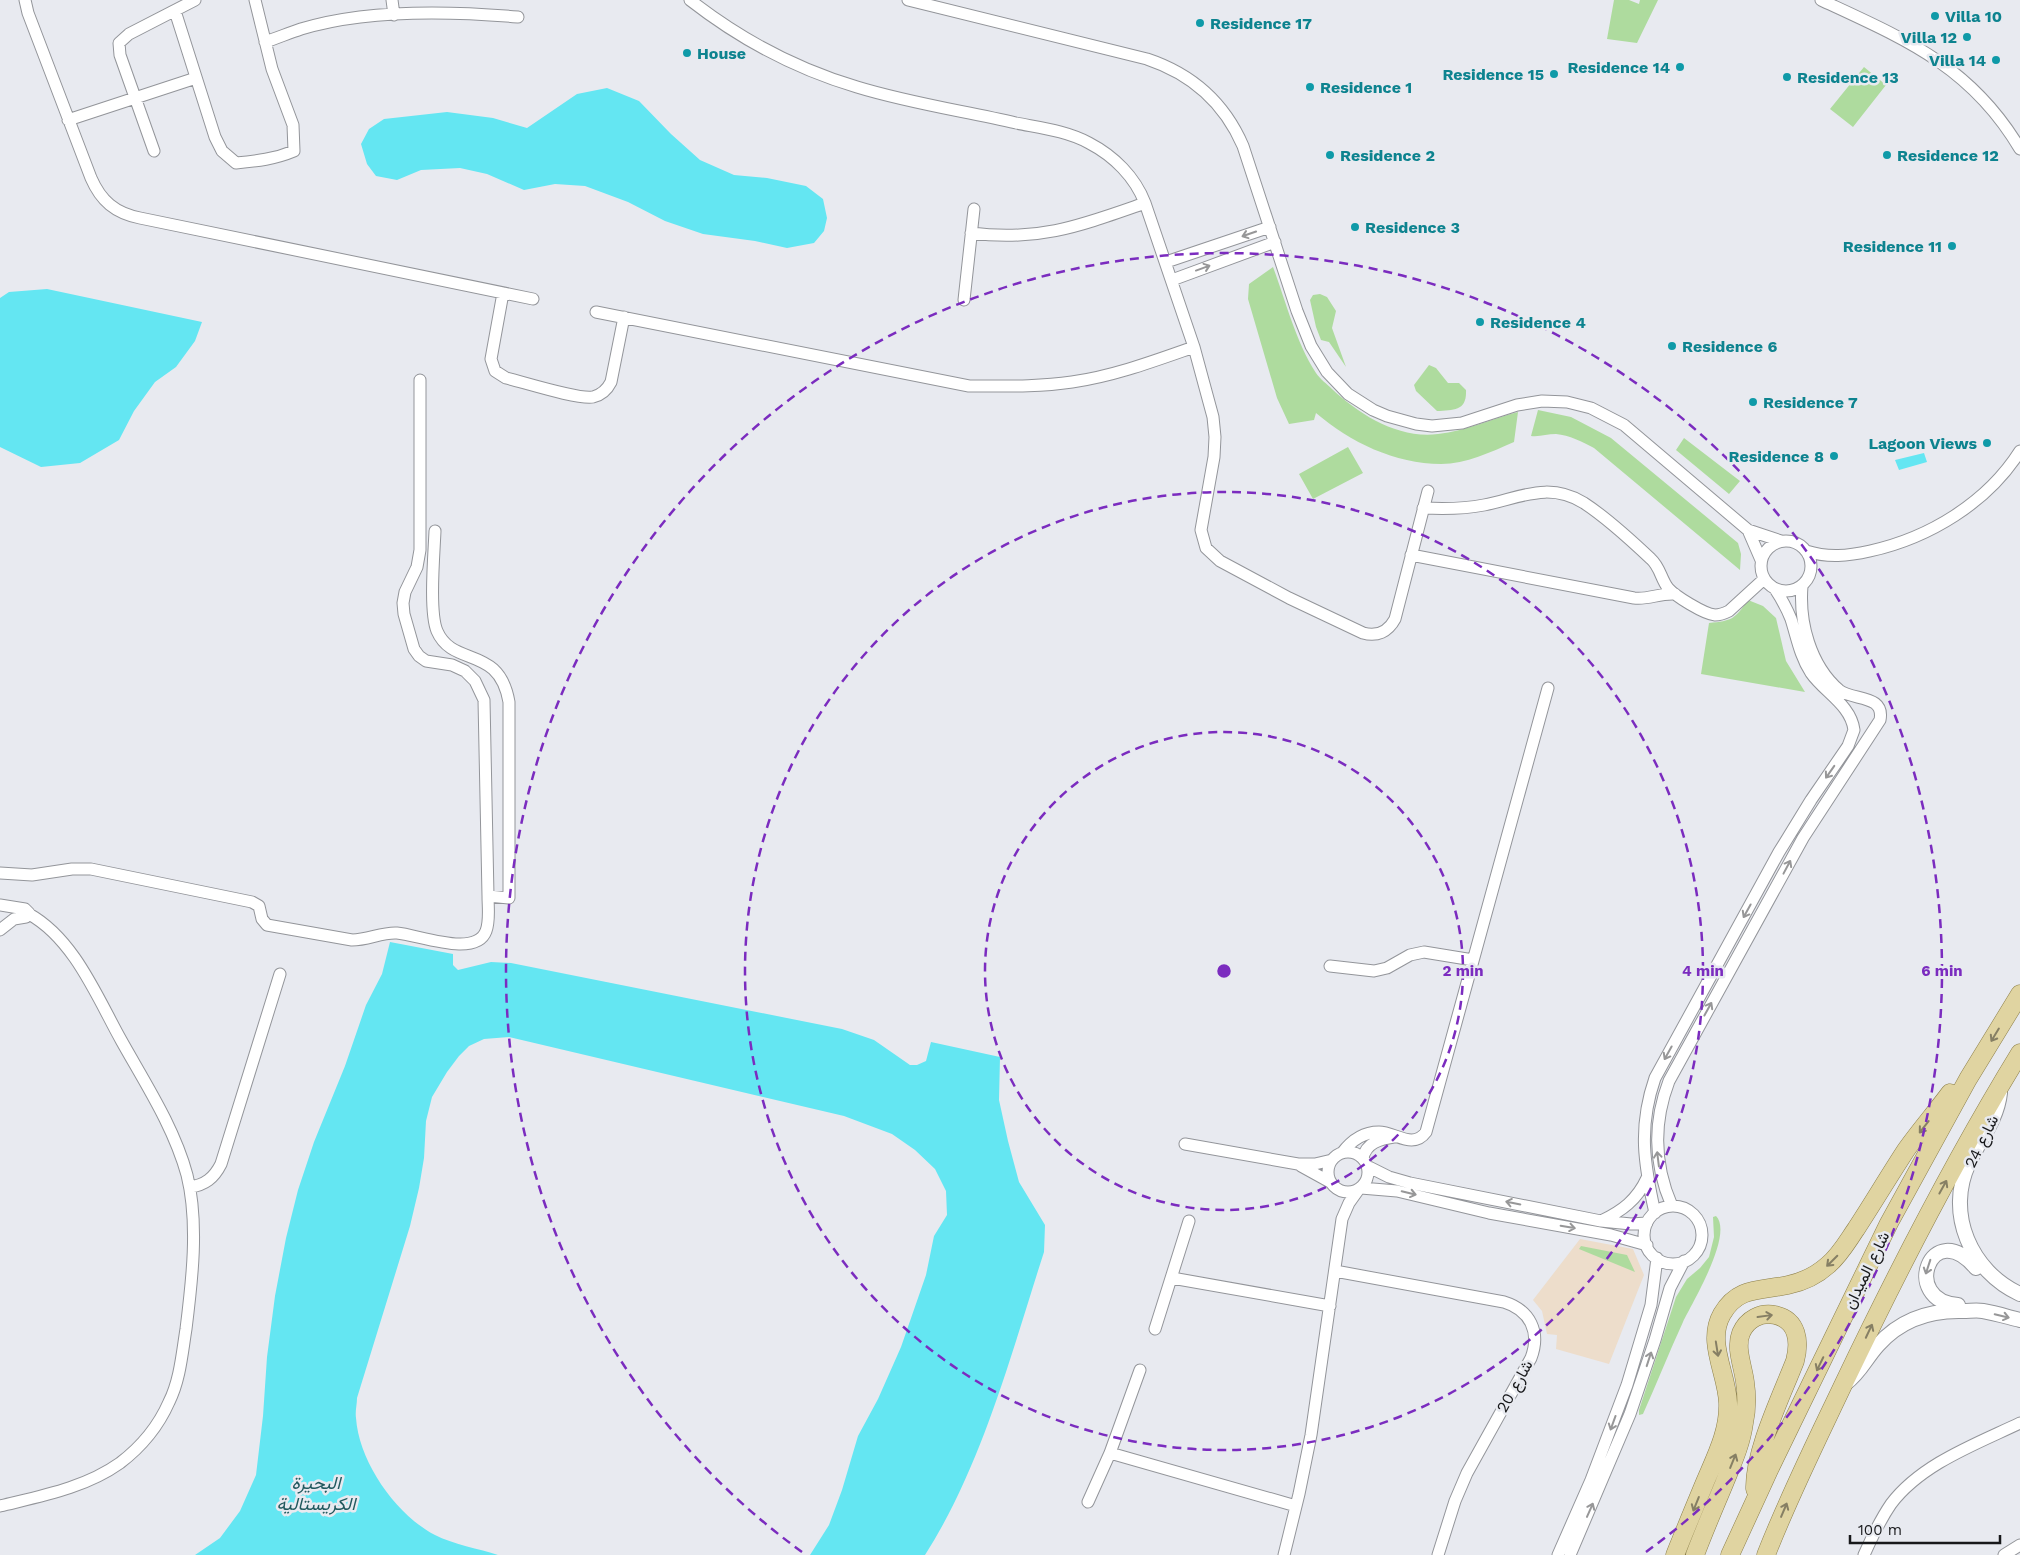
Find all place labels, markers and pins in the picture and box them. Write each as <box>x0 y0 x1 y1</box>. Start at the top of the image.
place label: Villa 10 <box>1945 7 2002 26</box>
marker: Villa 10 <box>1929 10 1941 22</box>
place label: Residence 17 <box>1210 14 1312 33</box>
marker: Residence 17 <box>1194 17 1206 29</box>
place label: Villa 12 <box>1901 28 1957 47</box>
marker: Villa 12 <box>1961 31 1973 43</box>
place label: House <box>697 44 746 63</box>
marker: House <box>681 47 693 59</box>
place label: Villa 14 <box>1929 51 1986 70</box>
marker: Villa 14 <box>1990 54 2002 66</box>
place label: Residence 14 <box>1567 58 1670 77</box>
marker: Residence 14 <box>1674 61 1686 73</box>
place label: Residence 15 <box>1442 65 1544 84</box>
marker: Residence 15 <box>1548 68 1560 80</box>
place label: Residence 13 <box>1797 68 1899 87</box>
marker: Residence 13 <box>1781 71 1793 83</box>
place label: Residence 1 <box>1320 78 1412 97</box>
marker: Residence 1 <box>1304 81 1316 93</box>
place label: Residence 2 <box>1340 146 1435 165</box>
place label: Residence 12 <box>1897 146 1999 165</box>
marker: Residence 2 <box>1324 149 1336 161</box>
marker: Residence 12 <box>1881 149 1893 161</box>
place label: Residence 3 <box>1365 218 1460 237</box>
marker: Residence 3 <box>1349 221 1361 233</box>
place label: Residence 11 <box>1843 237 1942 256</box>
marker: Residence 11 <box>1946 240 1958 252</box>
place label: Residence 4 <box>1490 313 1586 332</box>
marker: Residence 4 <box>1474 316 1486 328</box>
place label: Residence 6 <box>1682 337 1777 356</box>
marker: Residence 6 <box>1666 340 1678 352</box>
place label: Residence 7 <box>1763 393 1858 412</box>
marker: Residence 7 <box>1747 396 1759 408</box>
place label: Lagoon Views <box>1868 434 1977 453</box>
marker: Lagoon Views <box>1981 437 1993 449</box>
place label: Residence 8 <box>1728 447 1824 466</box>
marker: Residence 8 <box>1828 450 1840 462</box>
centre of rings <box>1215 962 1233 980</box>

